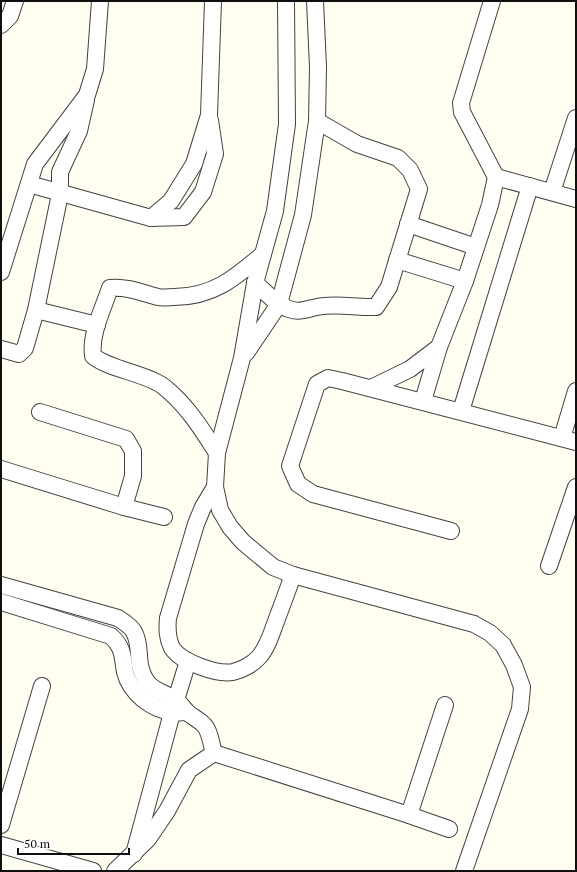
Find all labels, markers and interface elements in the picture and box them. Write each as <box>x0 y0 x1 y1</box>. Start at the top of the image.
scale bar <box>18 830 129 856</box>
text: 50 m <box>24 836 51 851</box>

